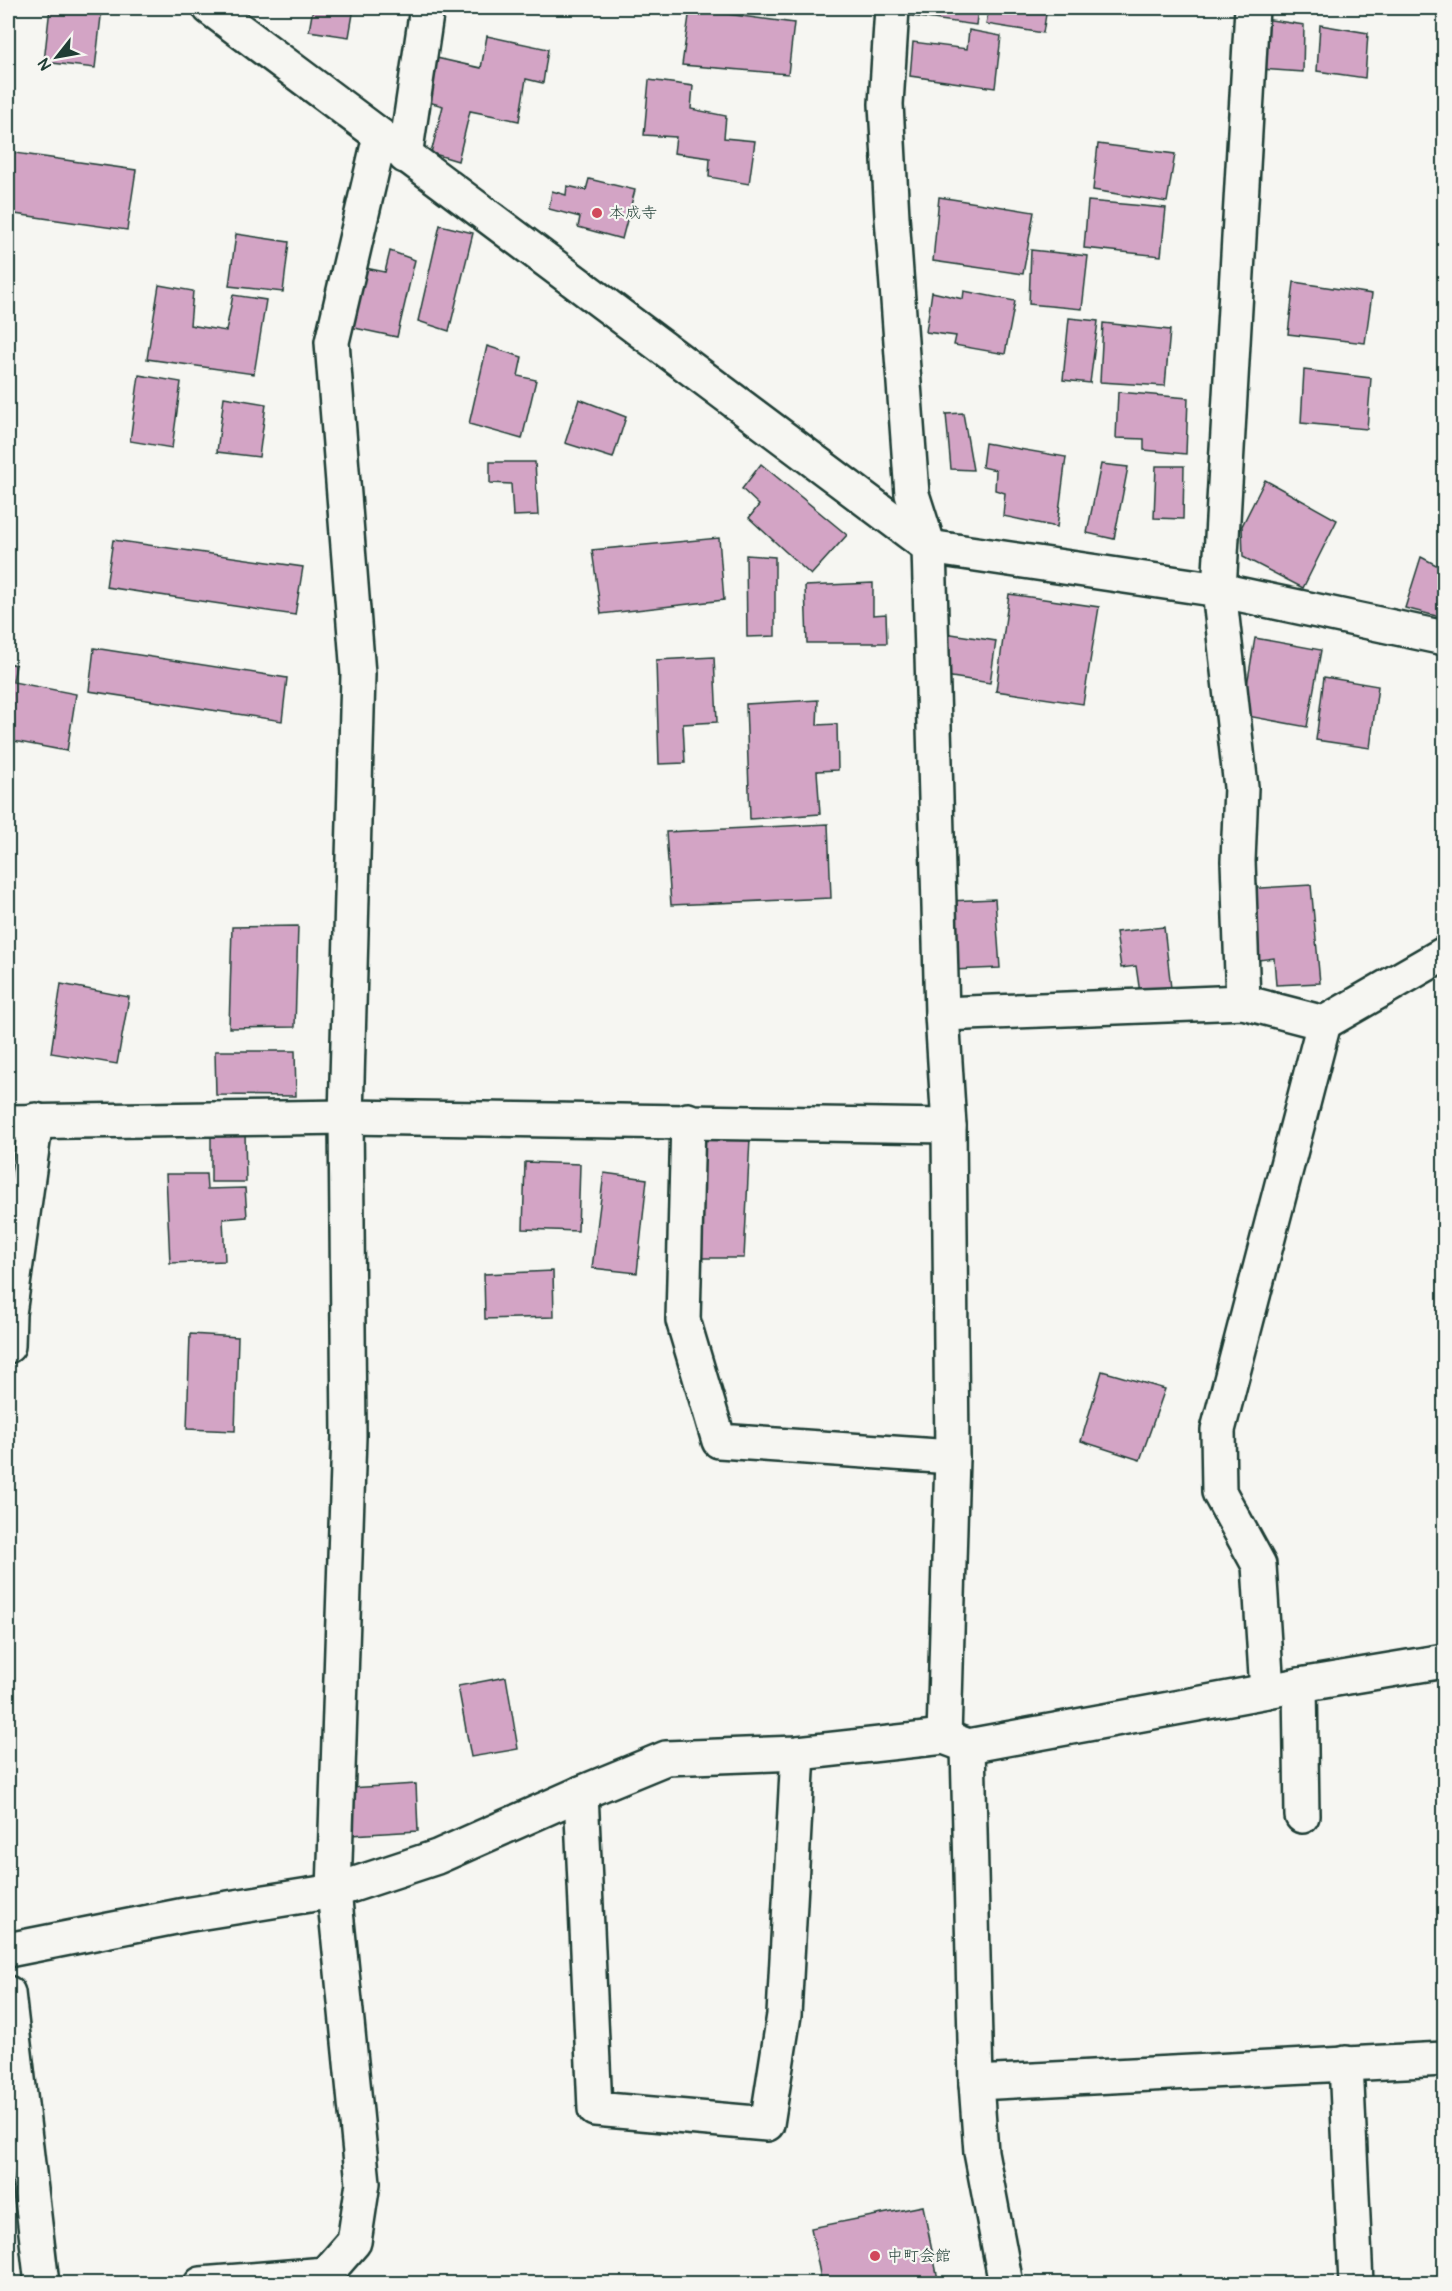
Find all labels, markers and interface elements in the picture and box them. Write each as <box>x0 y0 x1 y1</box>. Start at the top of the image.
north arrow <box>27 27 87 87</box>
text: N <box>34 54 56 74</box>
place label: 本成寺 <box>609 203 657 223</box>
marker: 本成寺 <box>590 206 604 220</box>
place label: 中町会館 <box>887 2246 951 2266</box>
marker: 中町会館 <box>868 2249 882 2263</box>

